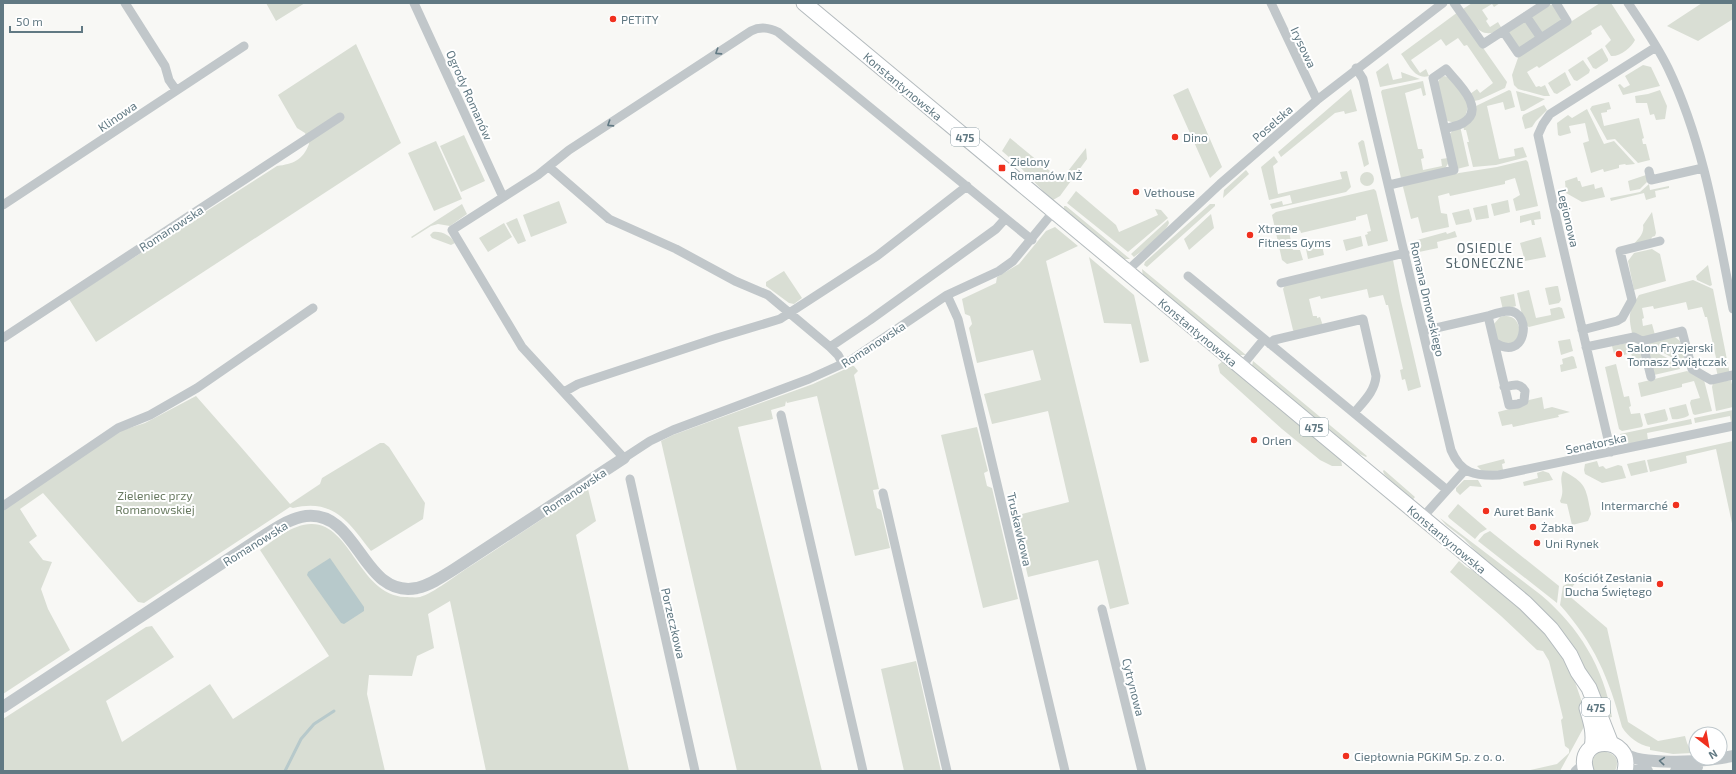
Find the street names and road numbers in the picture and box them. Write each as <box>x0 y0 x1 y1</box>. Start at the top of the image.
street label: Irysowa <box>1288 24 1320 70</box>
street label: Ogrody Romanów <box>444 48 496 142</box>
street label: Konstantynowska <box>861 49 945 123</box>
street label: Klinowa <box>95 98 139 134</box>
street label: Poselska <box>1249 102 1295 144</box>
road number: 475 <box>951 128 979 146</box>
street label: Legionowa <box>1556 188 1582 248</box>
street label: Romanowska <box>136 202 206 254</box>
street label: Romana Dmowskiego <box>1408 240 1448 358</box>
street label: Konstantynowska <box>1156 295 1240 369</box>
street label: Romanowska <box>838 318 908 370</box>
road number: 475 <box>1300 418 1328 436</box>
street label: Senatorska <box>1564 430 1628 456</box>
street label: Romanowska <box>540 465 608 517</box>
street label: Truskawkowa <box>1005 491 1035 567</box>
street label: Konstantynowska <box>1405 502 1489 576</box>
street label: Romanowska <box>220 518 290 568</box>
street label: Porzeczkowa <box>659 586 689 660</box>
street label: Cytrynowa <box>1120 657 1148 717</box>
road number: 475 <box>1582 698 1610 716</box>

